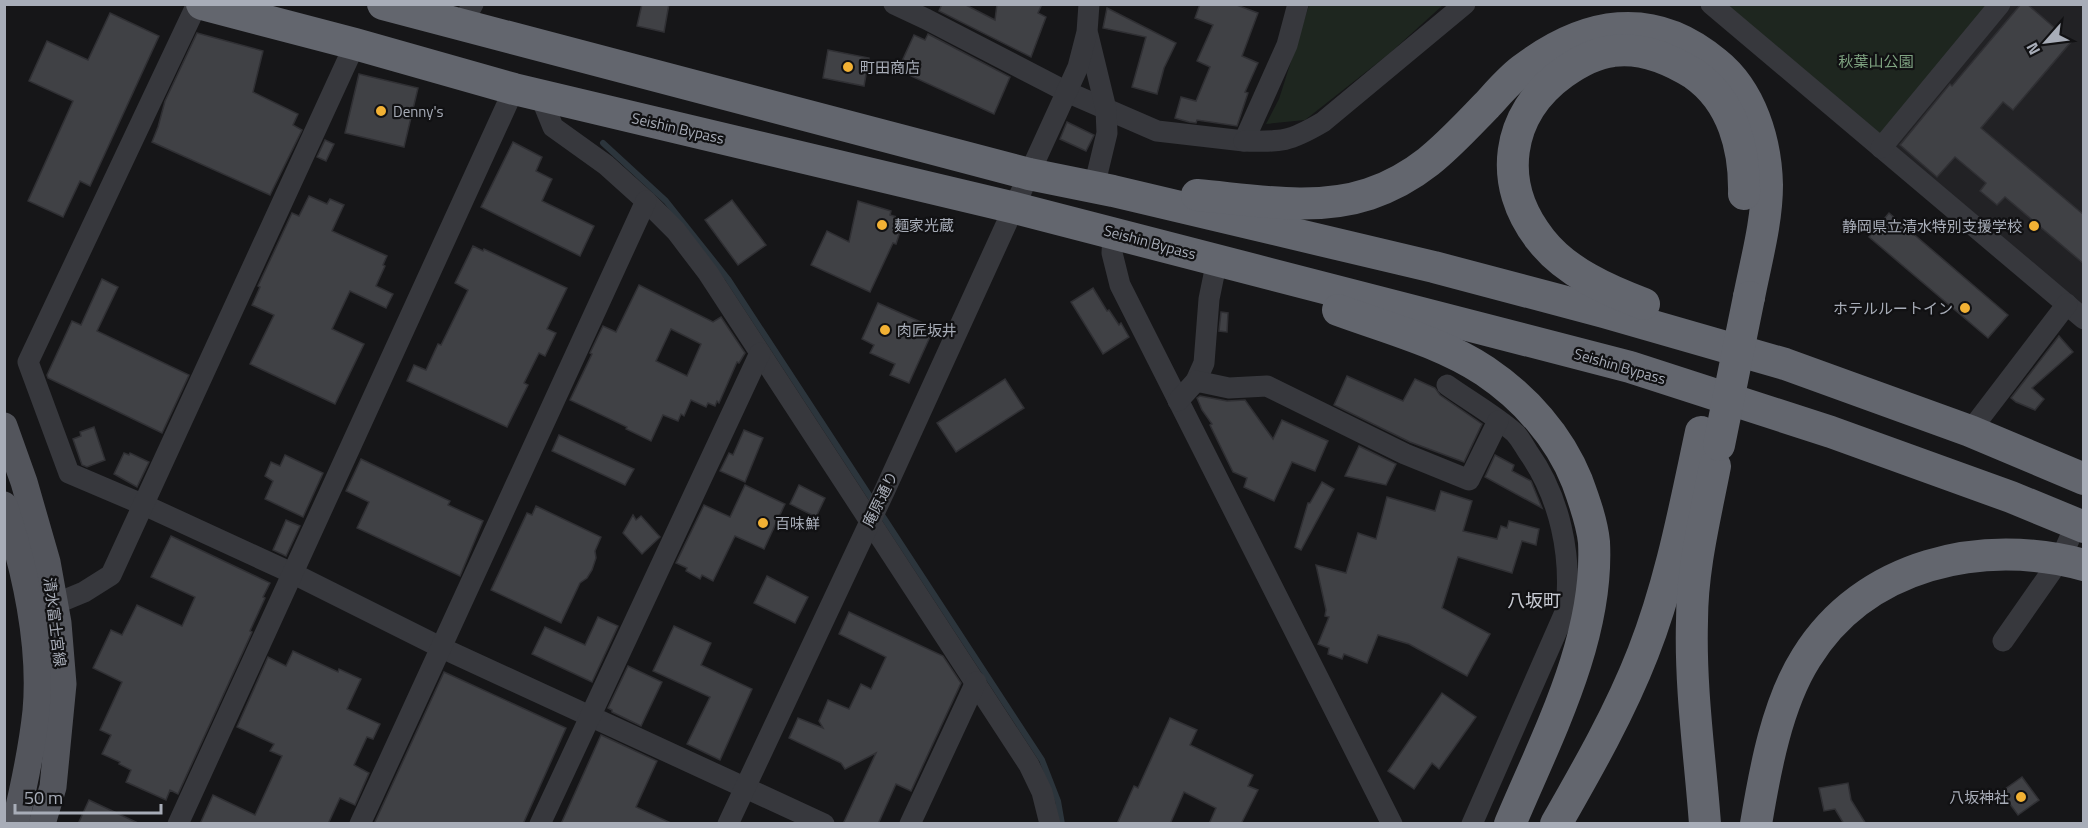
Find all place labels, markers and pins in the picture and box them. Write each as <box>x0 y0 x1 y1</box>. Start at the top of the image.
place label: 町田商店 <box>860 56 920 79</box>
marker: 町田商店 <box>841 60 855 74</box>
place label: Denny's <box>393 100 444 123</box>
marker: Denny's <box>374 104 388 118</box>
place label: 麺家光蔵 <box>894 214 954 237</box>
place label: 静岡県立清水特別支援学校 <box>1842 215 2022 238</box>
marker: 麺家光蔵 <box>875 218 889 232</box>
marker: 静岡県立清水特別支援学校 <box>2027 219 2041 233</box>
place label: ホテルルートイン <box>1833 297 1953 320</box>
marker: ホテルルートイン <box>1958 301 1972 315</box>
place label: 肉匠坂井 <box>897 319 957 342</box>
marker: 肉匠坂井 <box>878 323 892 337</box>
place label: 百味鮮 <box>775 512 820 535</box>
marker: 百味鮮 <box>756 516 770 530</box>
place label: 八坂神社 <box>1949 786 2009 809</box>
marker: 八坂神社 <box>2014 790 2028 804</box>

